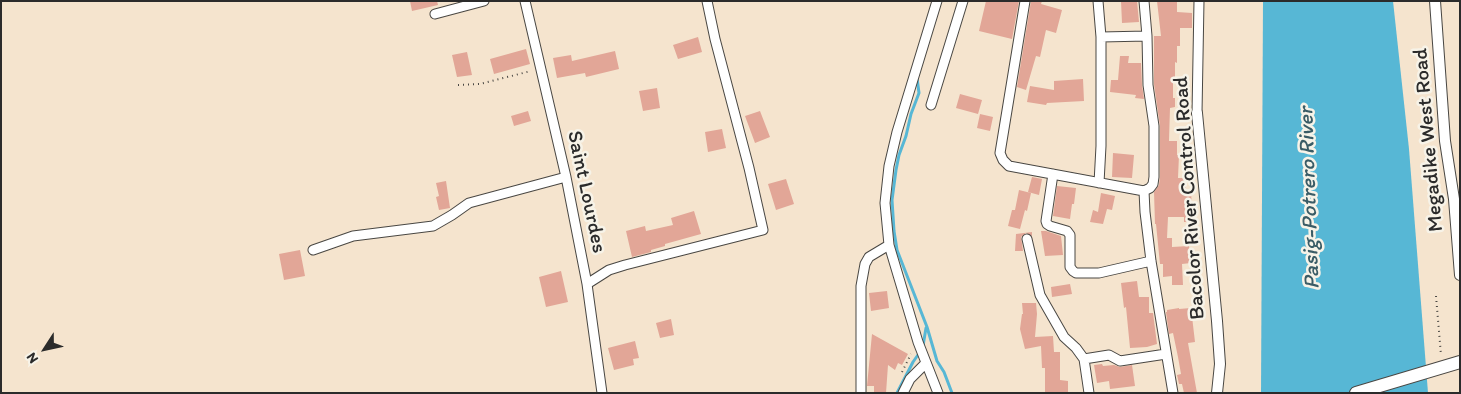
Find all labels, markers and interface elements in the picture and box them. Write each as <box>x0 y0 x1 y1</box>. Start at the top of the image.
street label: Megadike West Road <box>1408 47 1450 233</box>
street label: Bacolor River Control Road <box>1169 75 1211 321</box>
water label: Pasig-Potrero River <box>1294 106 1326 290</box>
street label: Saint Lourdes <box>561 128 611 256</box>
north arrow <box>20 324 70 374</box>
text: N <box>23 349 42 367</box>

